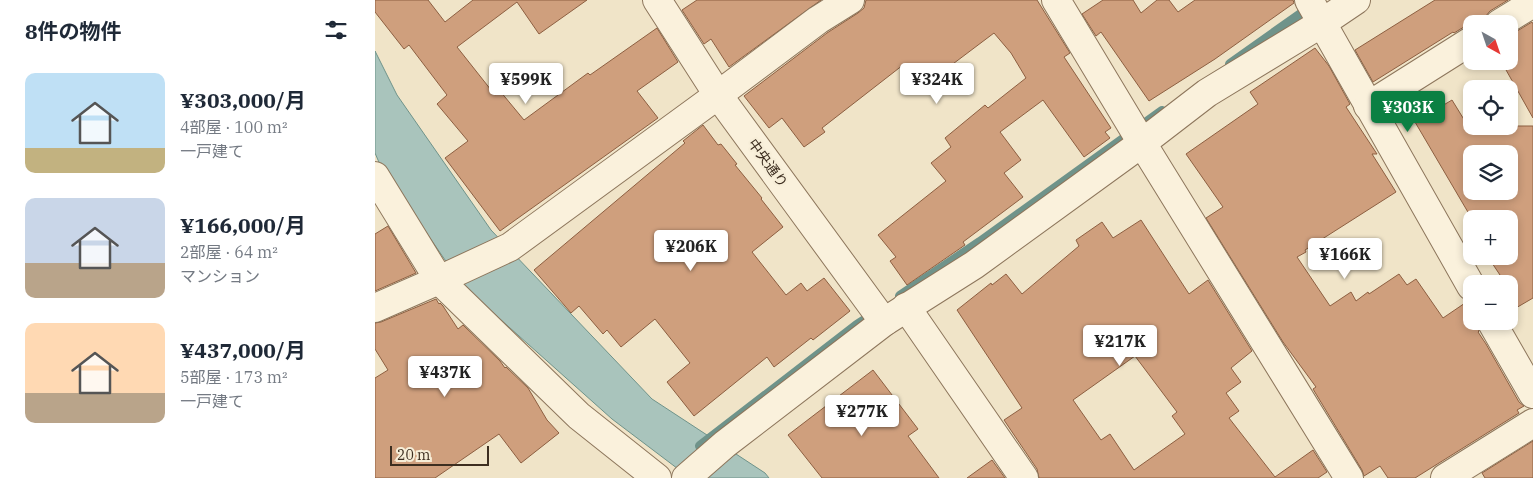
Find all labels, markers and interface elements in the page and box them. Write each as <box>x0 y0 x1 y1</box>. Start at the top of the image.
north arrow <box>1463 15 1517 70</box>
map controls <box>1463 15 1518 330</box>
icon: filters <box>322 16 350 44</box>
text: 8件の物件 <box>25 17 122 45</box>
pin: ¥599K <box>491 62 561 105</box>
pin: ¥324K <box>902 62 972 105</box>
text: ¥599K <box>500 69 552 89</box>
text: ¥324K <box>911 69 963 89</box>
button: locate <box>1463 80 1518 135</box>
text: ¥303,000/月 <box>180 86 306 114</box>
pin: ¥303K <box>1373 90 1443 133</box>
icon: home <box>65 93 125 153</box>
text: ¥303K <box>1382 97 1434 117</box>
text: 4部屋 · 100 m² <box>180 117 288 137</box>
street label: 中央通り <box>744 135 792 191</box>
text: 一戸建て <box>180 141 244 161</box>
button: layers <box>1463 145 1518 200</box>
button: + <box>1463 210 1518 265</box>
text: ¥166,000/月 <box>180 211 306 239</box>
icon: home <box>65 218 125 278</box>
pin: ¥206K <box>656 230 726 272</box>
text: ¥206K <box>665 236 717 256</box>
pin: ¥166K <box>1310 238 1380 280</box>
text: 2部屋 · 64 m² <box>180 242 278 262</box>
text: ¥166K <box>1319 244 1371 264</box>
text: マンション <box>180 266 260 286</box>
button: − <box>1463 275 1518 330</box>
pin: ¥217K <box>1085 324 1155 367</box>
text: ¥217K <box>1094 331 1146 351</box>
text: ¥437,000/月 <box>180 336 306 364</box>
icon: home <box>65 343 125 403</box>
pin: ¥437K <box>410 356 480 398</box>
text: ¥437K <box>419 362 471 382</box>
text: 5部屋 · 173 m² <box>180 367 288 387</box>
text: 一戸建て <box>180 391 244 411</box>
pin: ¥277K <box>827 394 897 437</box>
text: ¥277K <box>836 401 888 421</box>
scale bar <box>390 443 489 466</box>
text: 20 m <box>397 446 430 464</box>

